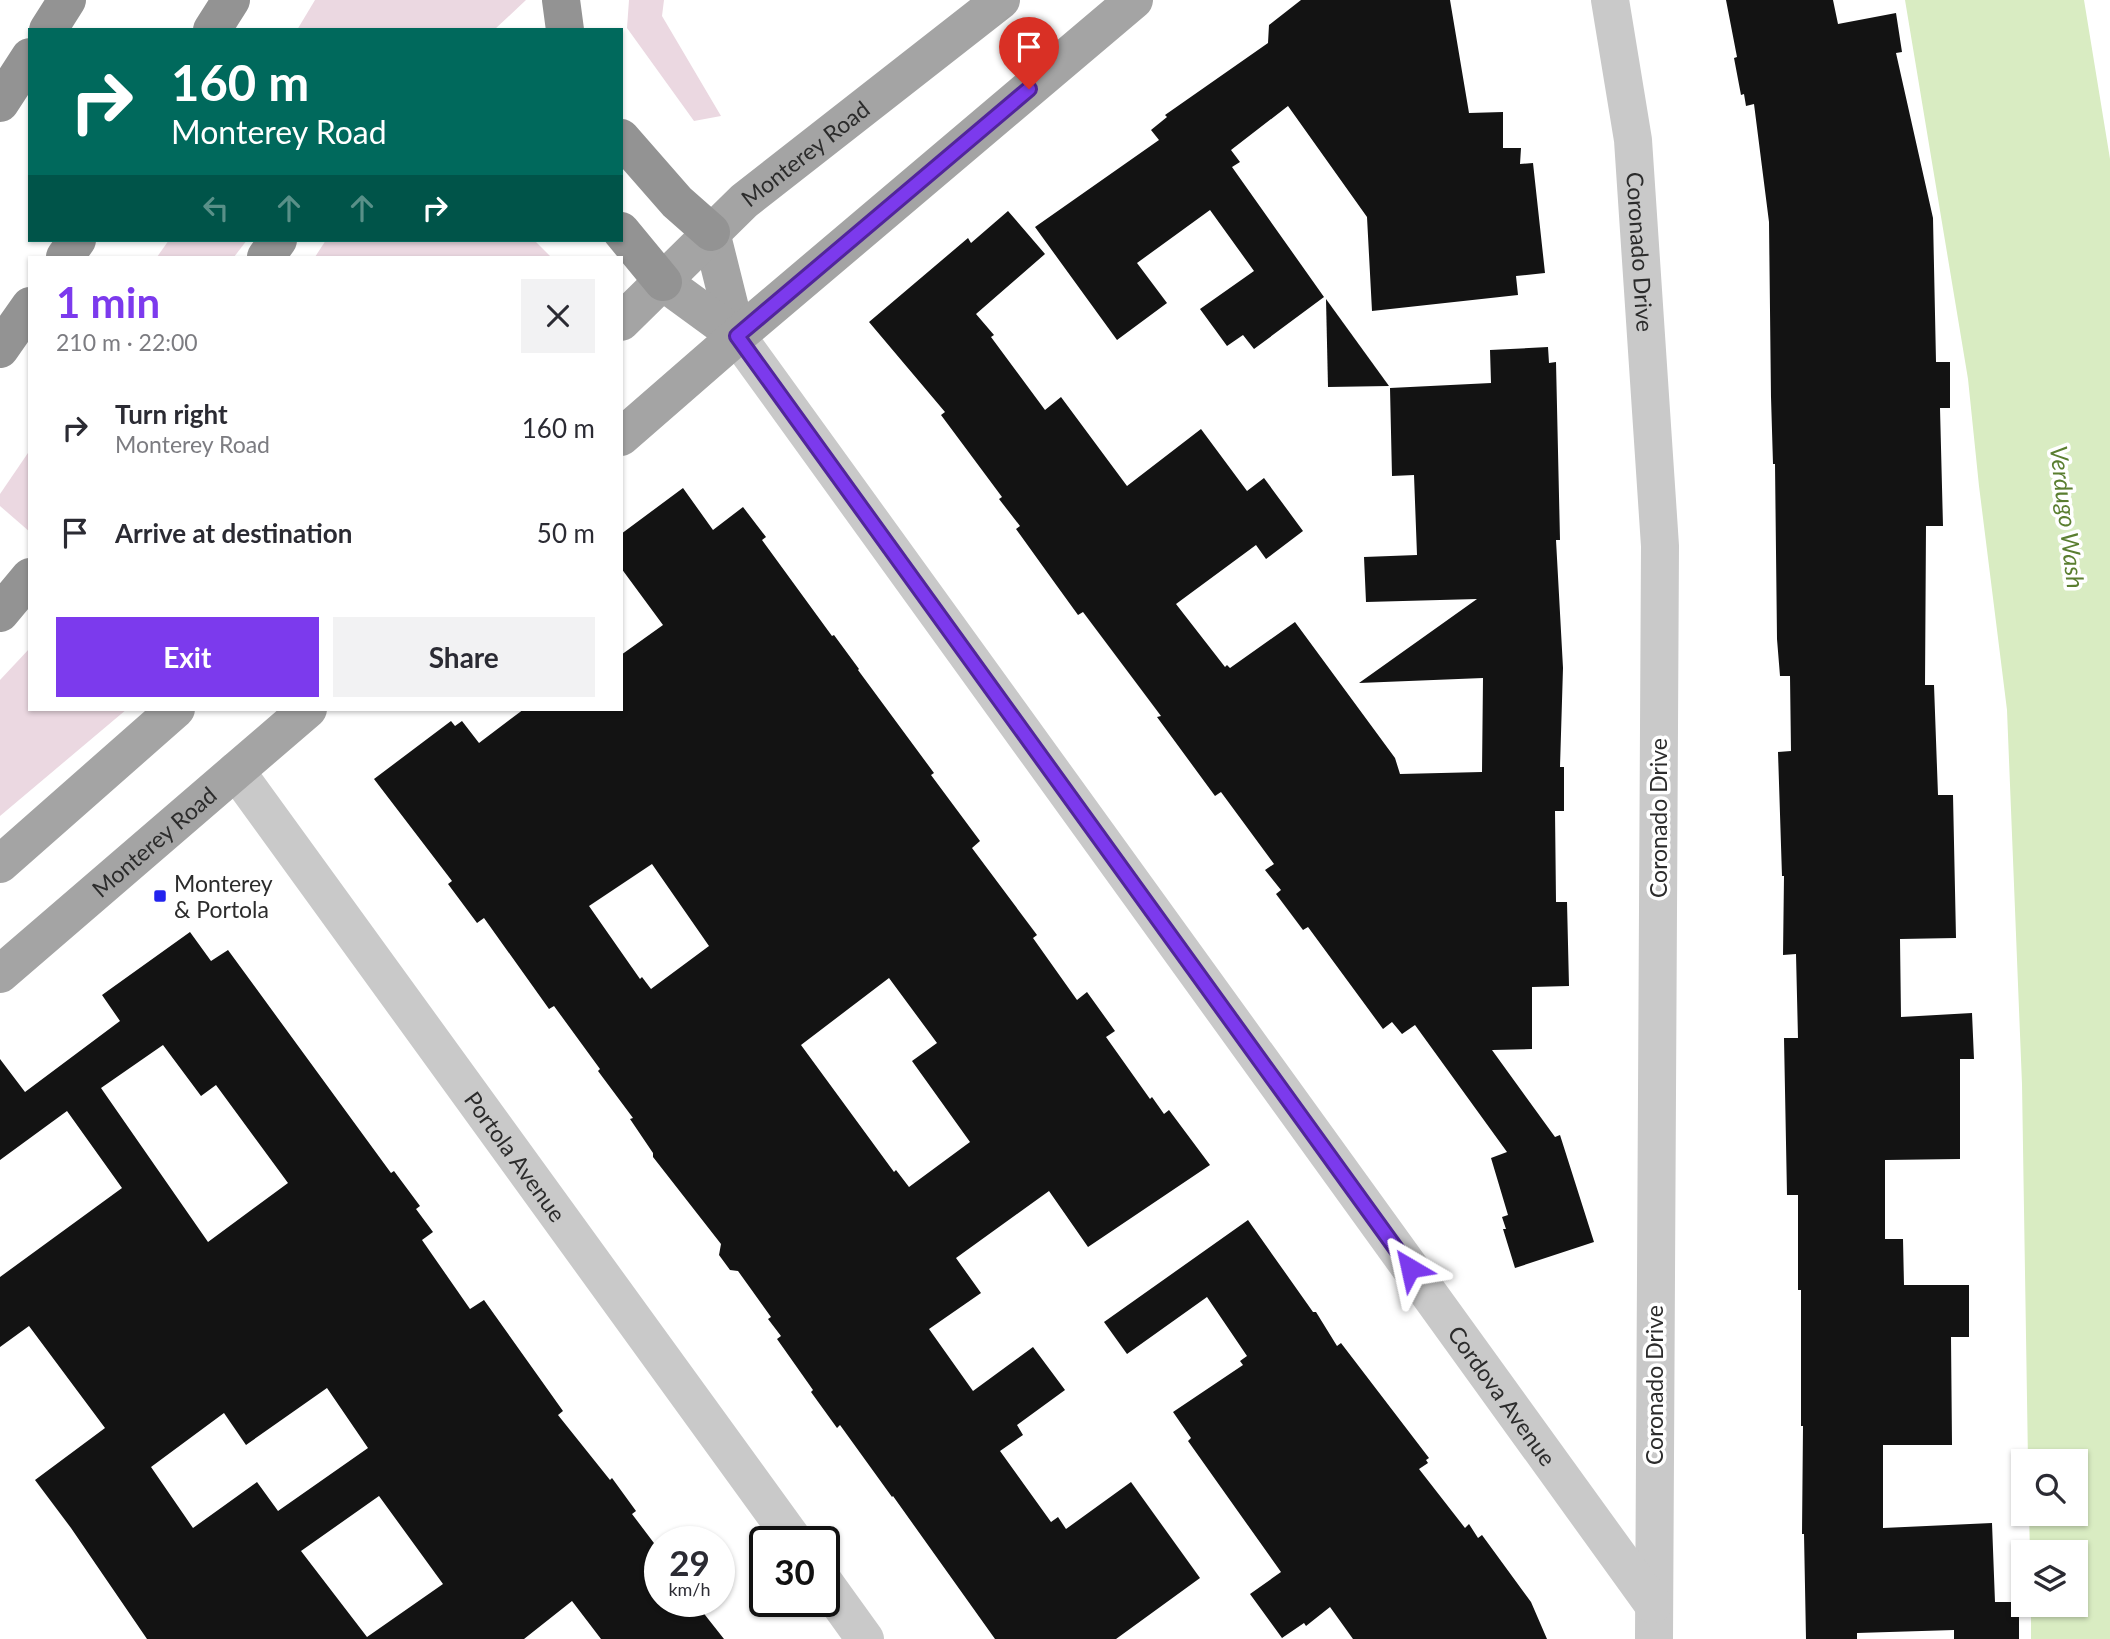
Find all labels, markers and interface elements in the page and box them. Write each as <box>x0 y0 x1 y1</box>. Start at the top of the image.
pin <box>999 17 1059 89</box>
icon: arrive <box>1010 28 1048 66</box>
text: 160 m <box>171 53 309 111</box>
icon: right <box>56 56 147 147</box>
street label: Monterey Road <box>735 94 875 212</box>
text: Monterey Road <box>171 112 387 151</box>
street label: Coronado Drive <box>1621 171 1660 333</box>
icon: left <box>197 189 235 227</box>
icon: ahead <box>270 189 308 227</box>
icon: ahead <box>343 189 381 227</box>
icon: right <box>416 189 454 227</box>
text: 1 min <box>56 277 160 327</box>
button: close <box>521 279 595 353</box>
text: 210 m · 22:00 <box>56 328 198 356</box>
text: Turn right <box>115 398 228 430</box>
icon: right <box>56 409 94 447</box>
text: 160 m <box>522 412 595 444</box>
text: Monterey Road <box>115 430 270 458</box>
water label: Verdugo Wash <box>2045 444 2091 590</box>
icon: arrive <box>56 514 94 552</box>
text: Arrive at destination <box>115 517 352 549</box>
text: 50 m <box>537 517 595 549</box>
button: Exit <box>56 617 319 697</box>
button: Share <box>333 617 595 697</box>
street label: Coronado Drive <box>1644 738 1672 898</box>
street label: Monterey Road <box>86 780 222 903</box>
place label: Monterey & Portola <box>174 869 273 923</box>
marker: Monterey & Portola <box>152 888 168 904</box>
street label: Portola Avenue <box>459 1086 572 1227</box>
position arrow <box>1373 1231 1447 1305</box>
street label: Coronado Drive <box>1640 1305 1668 1465</box>
street label: Cordova Avenue <box>1442 1320 1562 1471</box>
map controls <box>2011 1449 2088 1617</box>
button: search <box>2011 1449 2088 1526</box>
speed limit sign: 30 <box>749 1526 840 1617</box>
button: layers <box>2011 1540 2088 1617</box>
text: 29 <box>669 1541 710 1583</box>
text: km/h <box>668 1578 711 1600</box>

